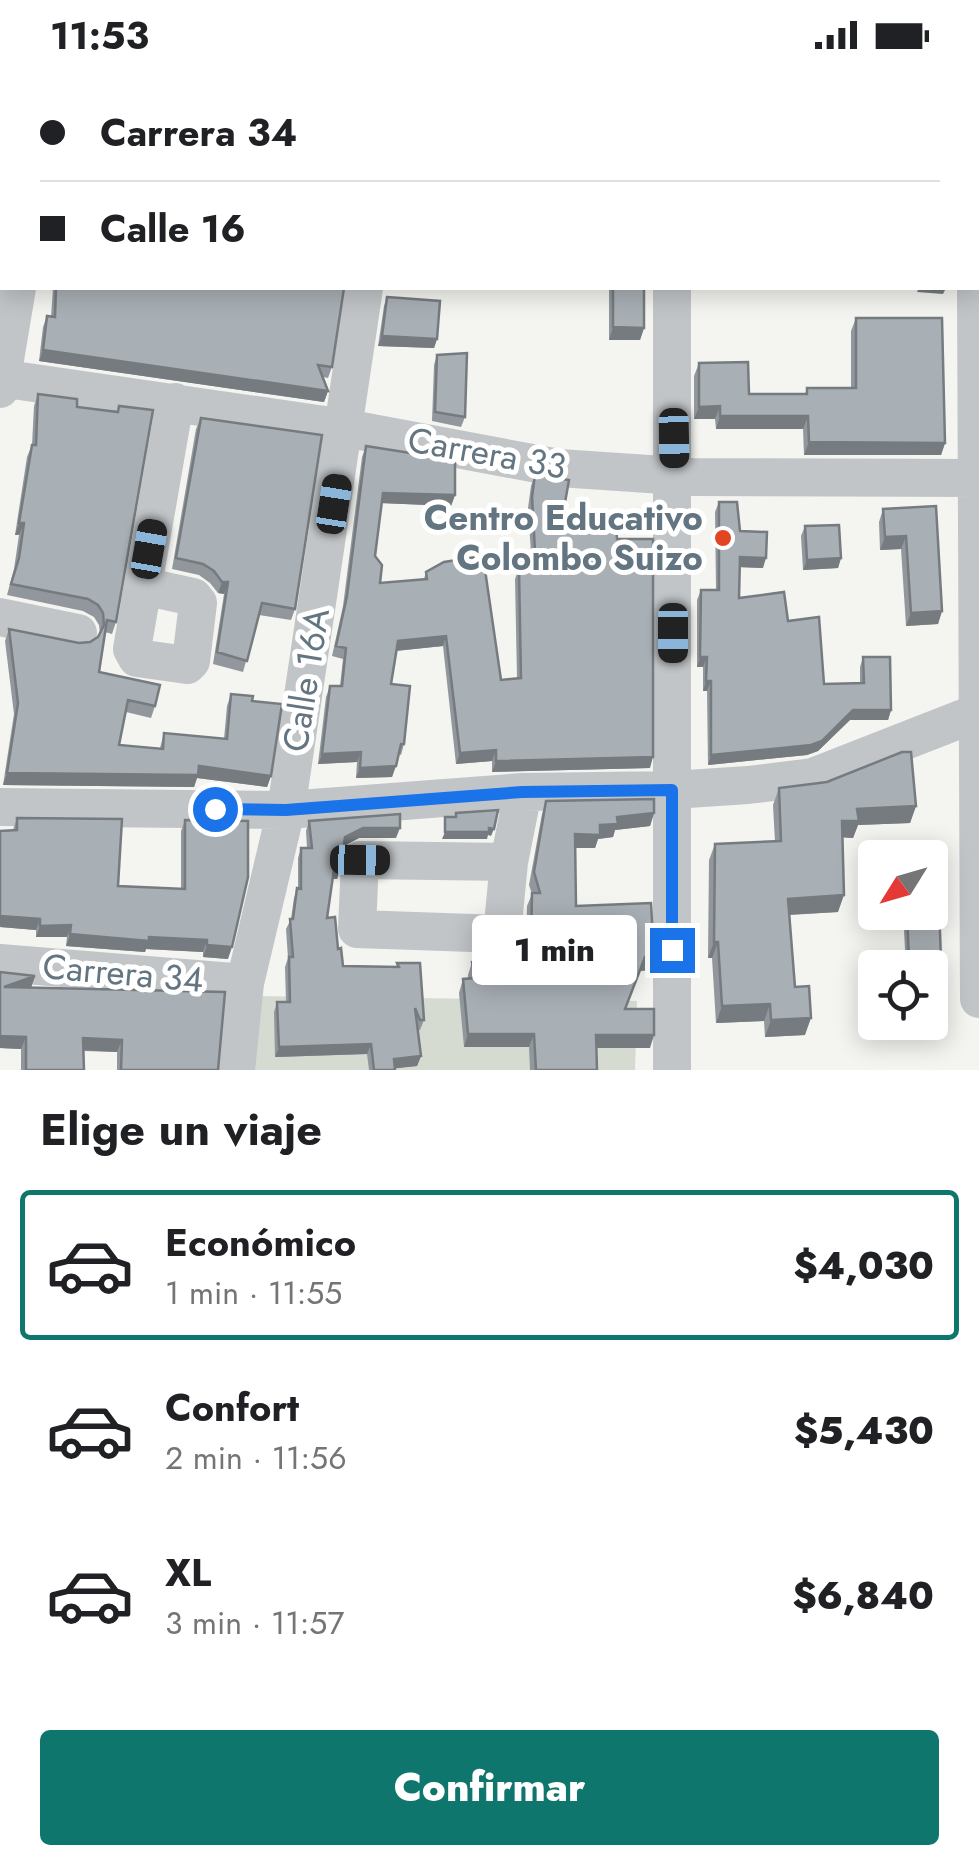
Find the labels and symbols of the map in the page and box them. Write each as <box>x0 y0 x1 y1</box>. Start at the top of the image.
car <box>658 408 690 468</box>
street label: Carrera 33 <box>404 414 570 492</box>
car <box>314 472 354 536</box>
place label: Centro Educativo Colombo Suizo <box>424 493 703 583</box>
car <box>129 517 169 581</box>
marker: Centro Educativo Colombo Suizo <box>712 527 734 549</box>
car <box>658 603 688 663</box>
street label: Calle 16A <box>270 605 342 755</box>
route start <box>193 787 238 832</box>
north arrow <box>858 840 948 930</box>
car <box>330 844 390 876</box>
callout: 1 min <box>472 915 637 985</box>
route end <box>650 928 695 973</box>
street label: Carrera 34 <box>41 941 205 1005</box>

